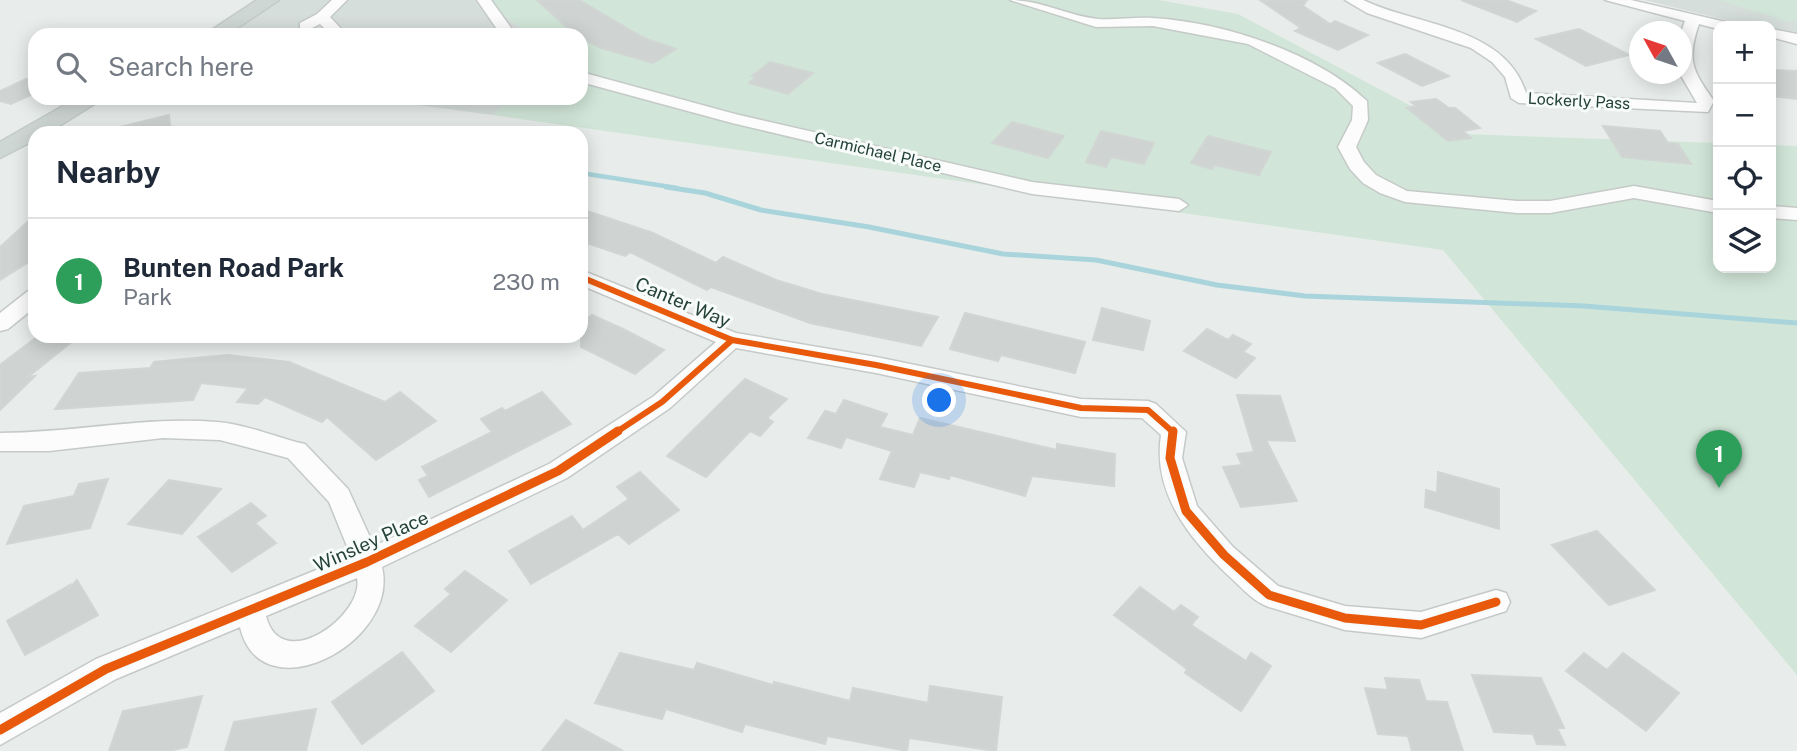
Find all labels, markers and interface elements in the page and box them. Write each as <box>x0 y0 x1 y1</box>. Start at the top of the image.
north arrow <box>1629 21 1692 84</box>
map controls <box>1713 21 1776 273</box>
button: + <box>1713 21 1776 84</box>
search box <box>28 28 588 105</box>
icon: search <box>52 48 90 86</box>
text: Search here <box>108 51 254 82</box>
button: − <box>1713 84 1776 147</box>
street label: Lockerly Pass <box>1527 89 1631 113</box>
street label: Carmichael Place <box>813 128 943 176</box>
button: locate <box>1713 147 1776 210</box>
text: Nearby <box>56 154 160 190</box>
button: layers <box>1713 210 1776 273</box>
text: Bunten Road Park <box>123 252 344 283</box>
text: 1 <box>74 268 84 295</box>
text: 230 m <box>492 268 560 295</box>
street label: Canter Way <box>632 272 734 332</box>
text: Park <box>123 283 172 310</box>
your location <box>922 383 956 417</box>
pin: 1 <box>1696 430 1742 488</box>
street label: Winsley Place <box>310 506 432 576</box>

